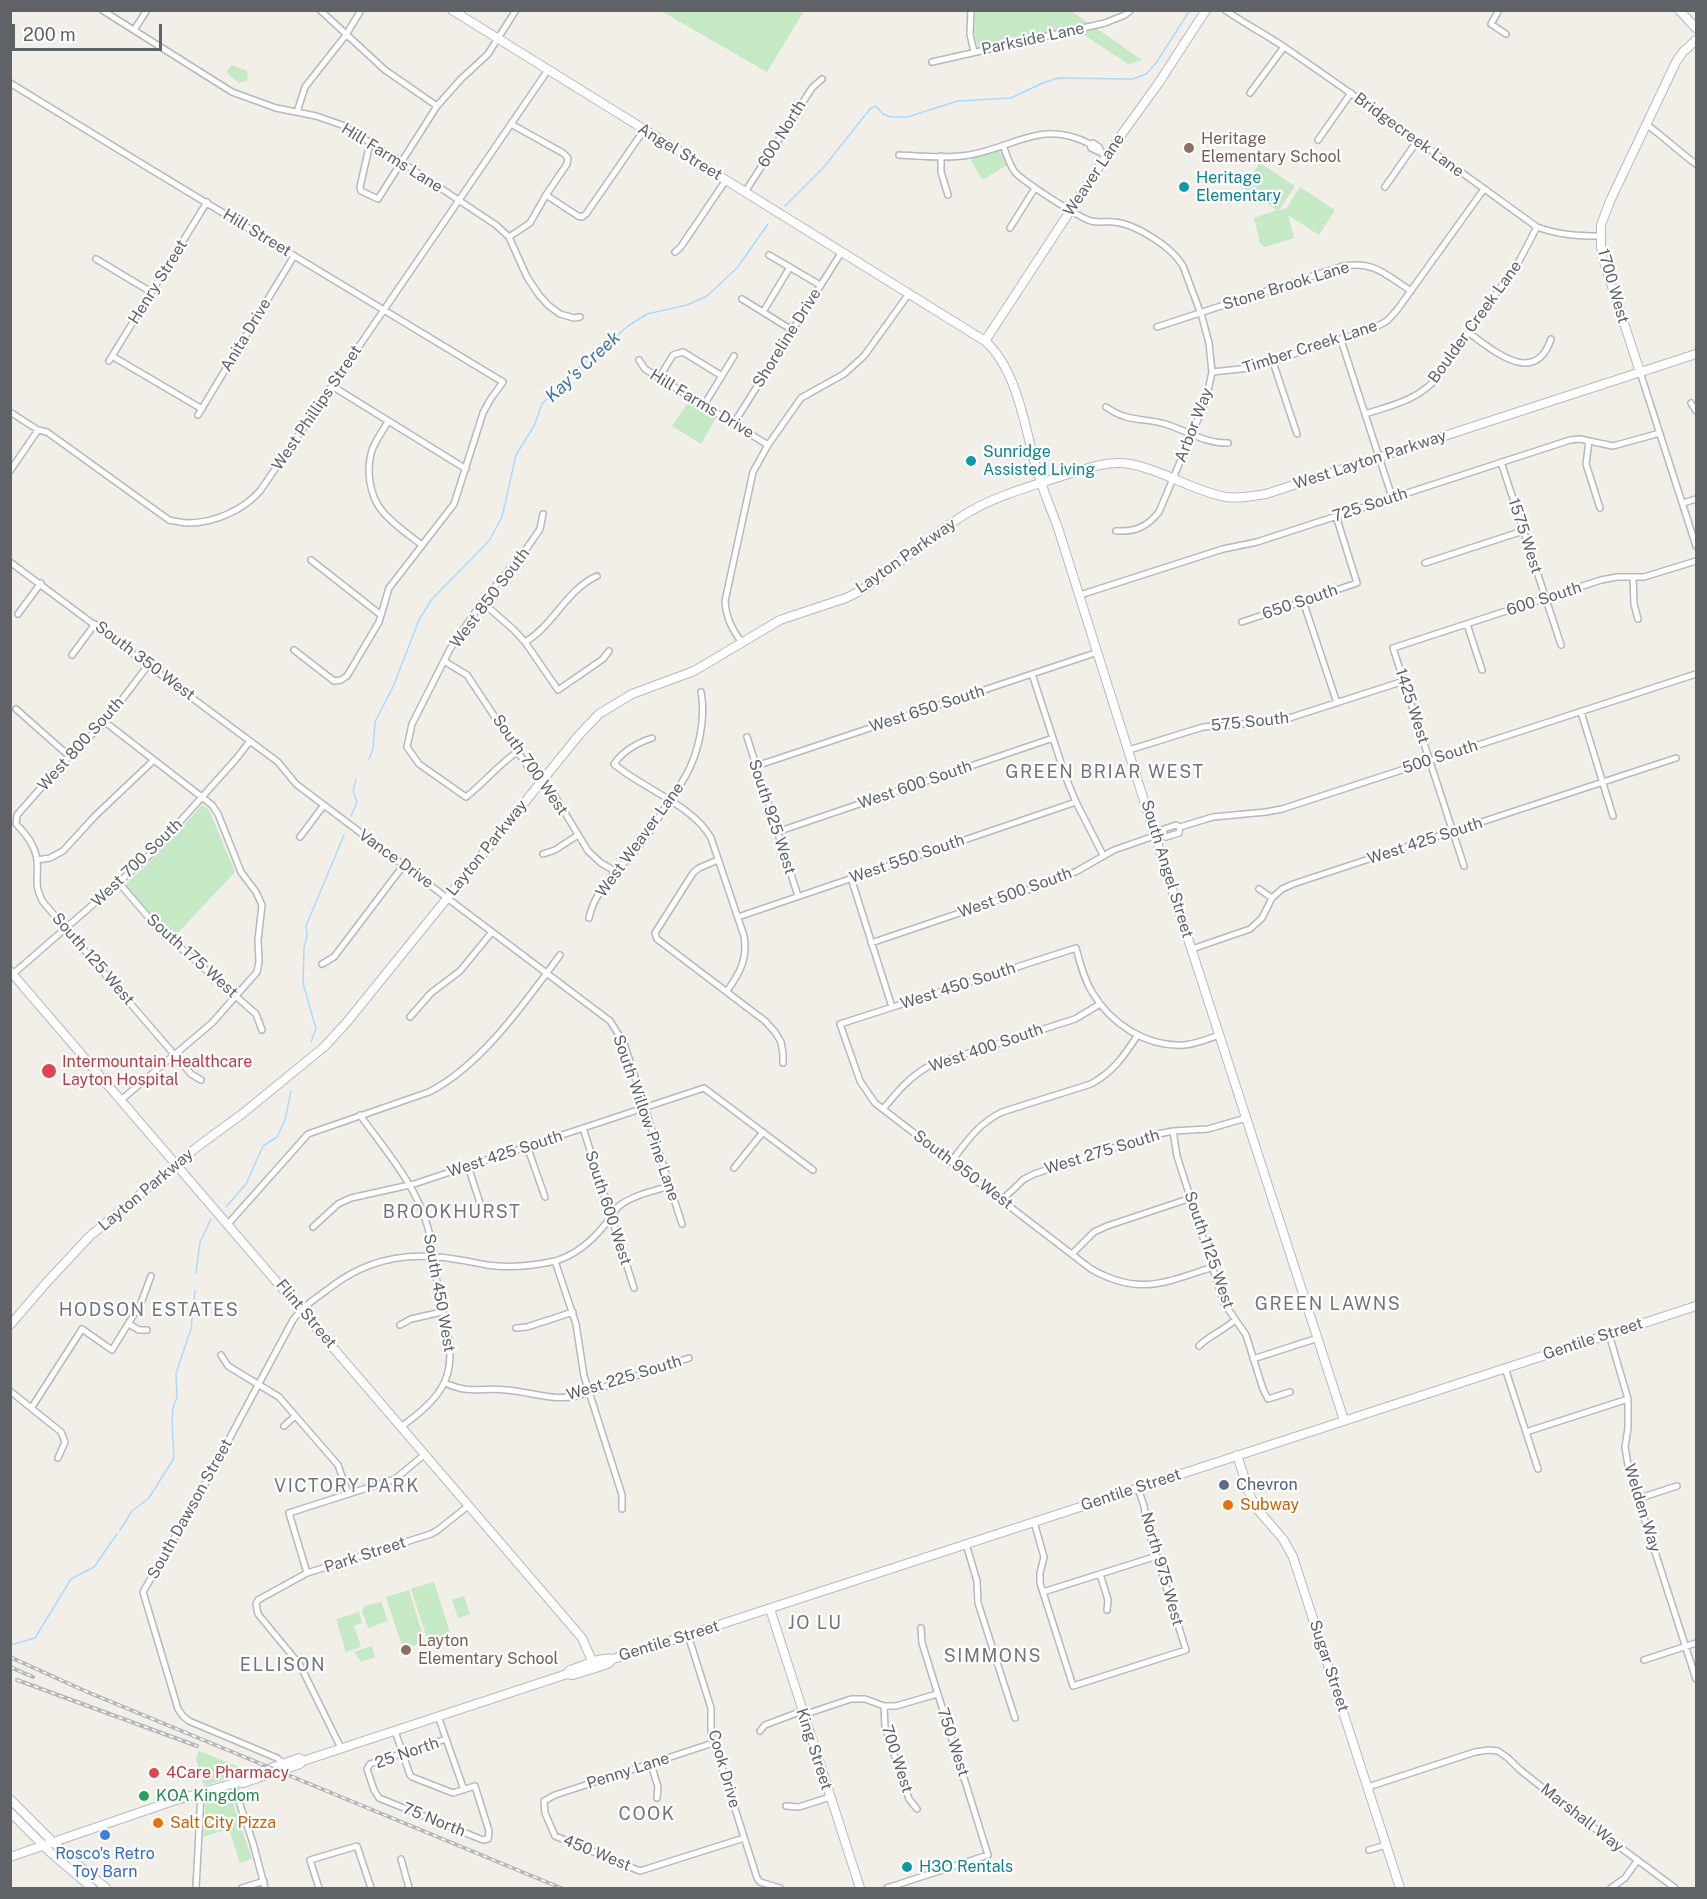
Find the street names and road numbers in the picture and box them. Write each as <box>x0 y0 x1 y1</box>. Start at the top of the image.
street label: Parkside Lane <box>980 19 1086 59</box>
street label: Bridgecreek Lane <box>1350 89 1468 181</box>
street label: 600 North <box>754 97 810 171</box>
street label: Hill Farms Lane <box>338 119 446 197</box>
street label: Angel Street <box>634 119 726 185</box>
street label: Weaver Lane <box>1059 130 1129 220</box>
street label: Hill Street <box>219 205 295 261</box>
street label: Henry Street <box>124 236 192 328</box>
street label: 1700 West <box>1593 246 1633 326</box>
street label: Boulder Creek Lane <box>1424 257 1526 387</box>
street label: Stone Brook Lane <box>1220 258 1352 314</box>
street label: Shoreline Drive <box>749 285 825 391</box>
street label: Anita Drive <box>217 295 275 375</box>
street label: Timber Creek Lane <box>1240 316 1380 378</box>
street label: West Phillips Street <box>268 342 366 474</box>
street label: Hill Farms Drive <box>646 365 758 443</box>
street label: Arbor Way <box>1171 385 1217 465</box>
street label: West Layton Parkway <box>1291 426 1449 494</box>
street label: 725 South <box>1330 484 1410 526</box>
street label: 1575 West <box>1504 496 1546 576</box>
street label: Layton Parkway <box>852 514 960 598</box>
street label: West 850 South <box>446 544 534 652</box>
street label: 600 South <box>1504 578 1584 620</box>
street label: 650 South <box>1260 580 1340 624</box>
street label: South 350 West <box>91 617 199 705</box>
street label: 1425 West <box>1391 666 1433 746</box>
street label: West 650 South <box>867 681 987 737</box>
street label: West 800 South <box>34 693 128 795</box>
street label: 575 South <box>1210 708 1290 736</box>
street label: South 700 West <box>488 711 572 819</box>
street label: 500 South <box>1400 736 1480 778</box>
street label: South 925 West <box>744 757 800 877</box>
street label: West 600 South <box>855 757 975 813</box>
street label: West Weaver Lane <box>592 779 688 901</box>
street label: Layton Parkway <box>442 796 532 900</box>
street label: South Angel Street <box>1137 798 1197 940</box>
street label: West 425 South <box>1365 813 1485 869</box>
street label: West 700 South <box>88 815 186 911</box>
street label: Vance Drive <box>355 825 437 893</box>
street label: West 550 South <box>847 830 967 888</box>
street label: West 500 South <box>955 864 1075 922</box>
street label: South 125 West <box>48 909 138 1009</box>
street label: South 175 West <box>142 910 242 1002</box>
street label: West 450 South <box>898 958 1018 1014</box>
street label: West 400 South <box>926 1019 1046 1077</box>
street label: South Willow Pine Lane <box>609 1032 683 1204</box>
street label: West 275 South <box>1042 1125 1162 1179</box>
street label: West 425 South <box>445 1126 565 1182</box>
street label: South 950 West <box>909 1126 1017 1214</box>
street label: Layton Parkway <box>95 1145 197 1235</box>
street label: South 600 West <box>580 1148 636 1268</box>
street label: South 1125 West <box>1180 1189 1238 1311</box>
street label: South 450 West <box>419 1232 459 1354</box>
street label: Flint Street <box>272 1276 340 1352</box>
street label: Gentile Street <box>1541 1314 1645 1364</box>
street label: West 225 South <box>564 1351 684 1405</box>
street label: South Dawson Street <box>143 1436 237 1582</box>
street label: Welden Way <box>1619 1461 1665 1555</box>
street label: Gentile Street <box>1079 1465 1183 1515</box>
street label: North 975 West <box>1137 1510 1187 1628</box>
street label: Park Street <box>322 1533 408 1577</box>
street label: Gentile Street <box>616 1617 722 1665</box>
street label: Sugar Street <box>1305 1618 1353 1714</box>
street label: 750 West <box>933 1705 973 1779</box>
street label: King Street <box>792 1706 836 1792</box>
street label: 700 West <box>877 1723 917 1795</box>
street label: Cook Drive <box>704 1728 744 1810</box>
street label: 25 North <box>373 1733 441 1773</box>
street label: Penny Lane <box>584 1749 672 1793</box>
street label: Marshall Way <box>1537 1780 1627 1856</box>
street label: 75 North <box>400 1799 468 1841</box>
street label: 450 West <box>560 1831 634 1875</box>

